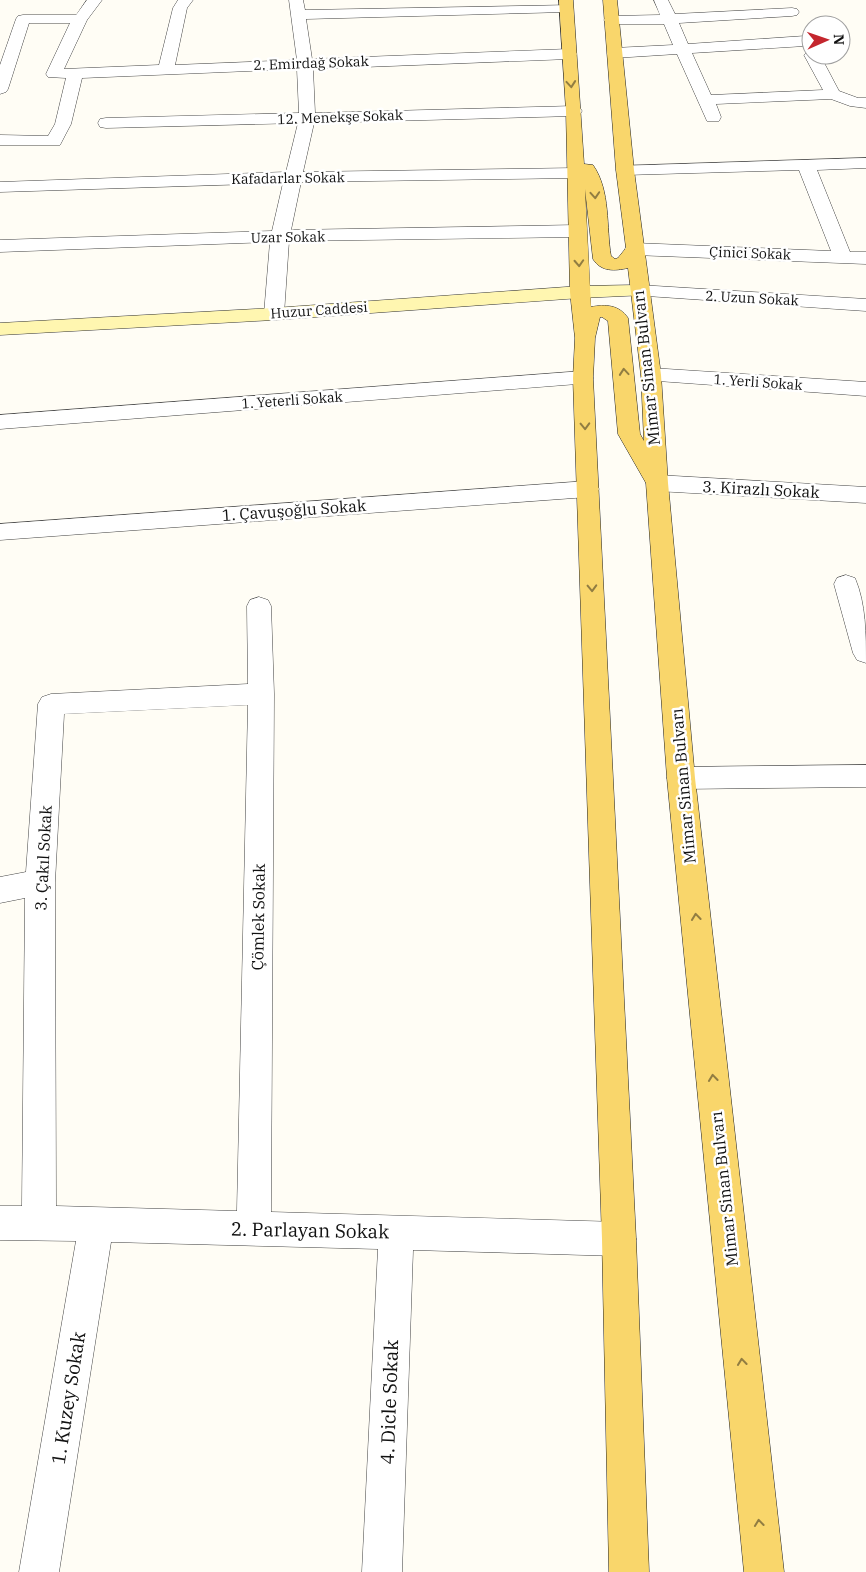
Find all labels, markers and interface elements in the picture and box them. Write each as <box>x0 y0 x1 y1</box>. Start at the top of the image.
north arrow <box>801 15 851 65</box>
text: N <box>830 34 848 45</box>
street label: 2. Emirdağ Sokak <box>253 52 370 74</box>
one-way arrow <box>565 80 576 88</box>
street label: 12. Menekşe Sokak <box>277 106 404 128</box>
street label: Kafadarlar Sokak <box>231 168 346 188</box>
one-way arrow <box>589 191 600 199</box>
street label: Uzar Sokak <box>251 227 326 247</box>
street label: Çinici Sokak <box>709 243 792 263</box>
one-way arrow <box>573 260 584 268</box>
street label: 2. Uzun Sokak <box>705 287 800 309</box>
street label: Mimar Sinan Bulvarı <box>628 290 664 446</box>
street label: Huzur Caddesi <box>270 298 368 322</box>
one-way arrow <box>618 368 629 376</box>
street label: 1. Yerli Sokak <box>713 370 804 394</box>
street label: 1. Yeterli Sokak <box>241 387 344 413</box>
one-way arrow <box>580 422 591 430</box>
street label: 3. Kirazlı Sokak <box>702 476 821 502</box>
street label: 1. Çavuşoğlu Sokak <box>221 495 367 525</box>
one-way arrow <box>587 584 597 592</box>
street label: Mimar Sinan Bulvarı <box>666 708 700 864</box>
street label: 3. Çakıl Sokak <box>30 804 56 911</box>
street label: Çömlek Sokak <box>247 863 269 971</box>
one-way arrow <box>691 912 702 920</box>
one-way arrow <box>708 1074 719 1082</box>
street label: Mimar Sinan Bulvarı <box>706 1111 742 1267</box>
street label: 2. Parlayan Sokak <box>231 1217 389 1243</box>
street label: 1. Kuzey Sokak <box>46 1330 90 1466</box>
street label: 4. Dicle Sokak <box>375 1339 403 1465</box>
one-way arrow <box>737 1358 748 1366</box>
one-way arrow <box>754 1519 765 1527</box>

